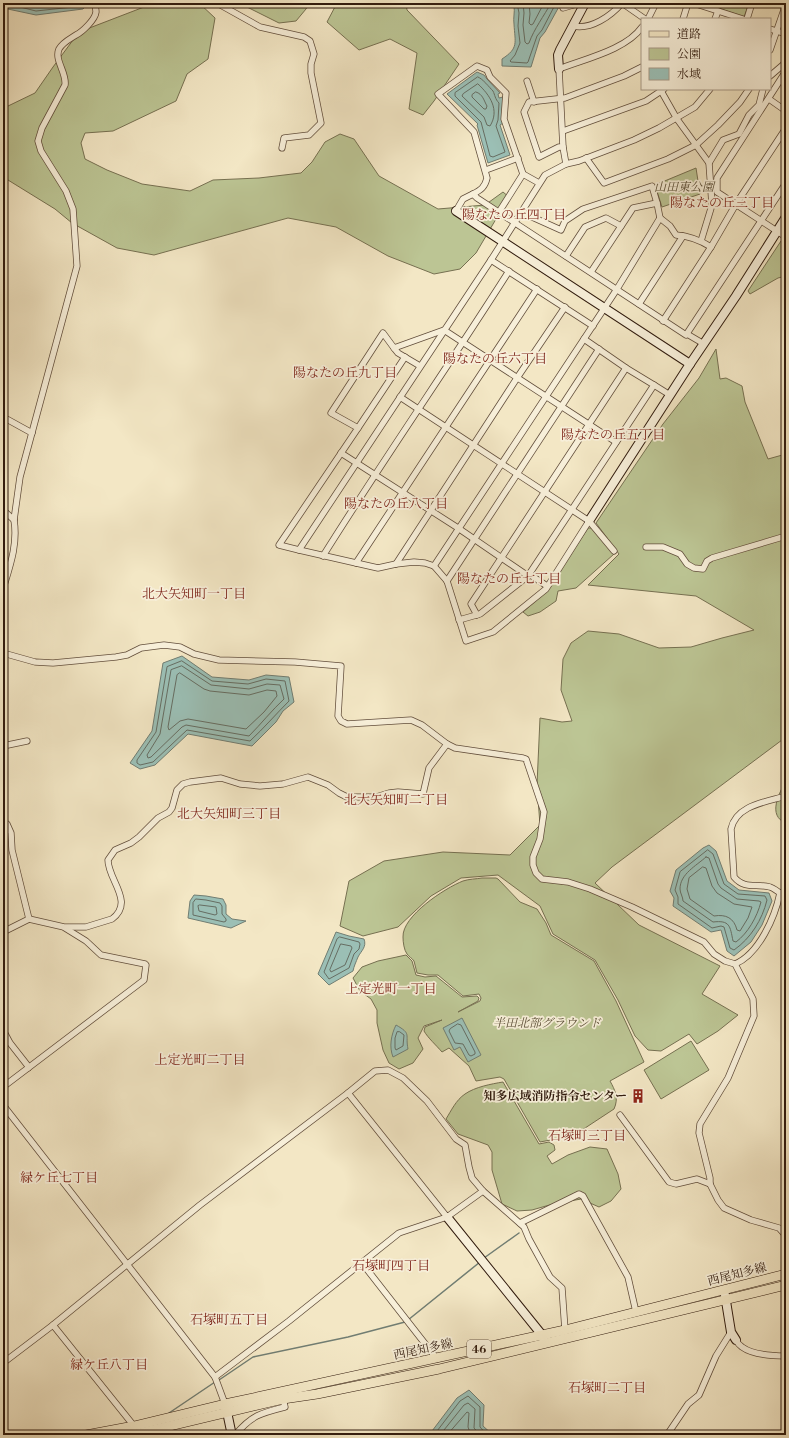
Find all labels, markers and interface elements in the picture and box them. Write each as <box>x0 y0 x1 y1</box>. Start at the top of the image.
legend <box>641 18 771 90</box>
text: 道路 <box>677 27 701 42</box>
text: 公園 <box>677 47 701 62</box>
text: 水域 <box>677 67 701 82</box>
park label: 山田東公園 <box>654 180 716 195</box>
district label: 陽なたの丘三丁目 <box>670 195 774 211</box>
district label: 陽なたの丘四丁目 <box>462 207 566 223</box>
district label: 陽なたの丘六丁目 <box>443 351 547 367</box>
district label: 陽なたの丘九丁目 <box>293 365 397 381</box>
district label: 陽なたの丘五丁目 <box>561 427 665 443</box>
district label: 陽なたの丘八丁目 <box>344 496 448 512</box>
district label: 陽なたの丘七丁目 <box>457 571 561 587</box>
district label: 北大矢知町一丁目 <box>142 586 246 602</box>
district label: 北大矢知町二丁目 <box>344 792 448 808</box>
district label: 北大矢知町三丁目 <box>177 806 281 822</box>
district label: 上定光町一丁目 <box>345 981 437 997</box>
park label: 半田北部グラウンド <box>493 1016 602 1031</box>
district label: 上定光町二丁目 <box>154 1052 246 1068</box>
building icon: 知多広域消防指令センター <box>630 1088 646 1104</box>
place label: 知多広域消防指令センター <box>483 1089 627 1104</box>
district label: 石塚町三丁目 <box>548 1128 626 1144</box>
district label: 緑ケ丘七丁目 <box>20 1170 98 1186</box>
district label: 石塚町四丁目 <box>352 1258 430 1274</box>
street label: 西尾知多線 <box>706 1260 768 1289</box>
district label: 石塚町五丁目 <box>190 1312 268 1328</box>
street label: 西尾知多線 <box>392 1336 454 1363</box>
road number: 46 <box>467 1340 491 1358</box>
district label: 緑ケ丘八丁目 <box>70 1357 148 1373</box>
district label: 石塚町二丁目 <box>568 1380 646 1396</box>

